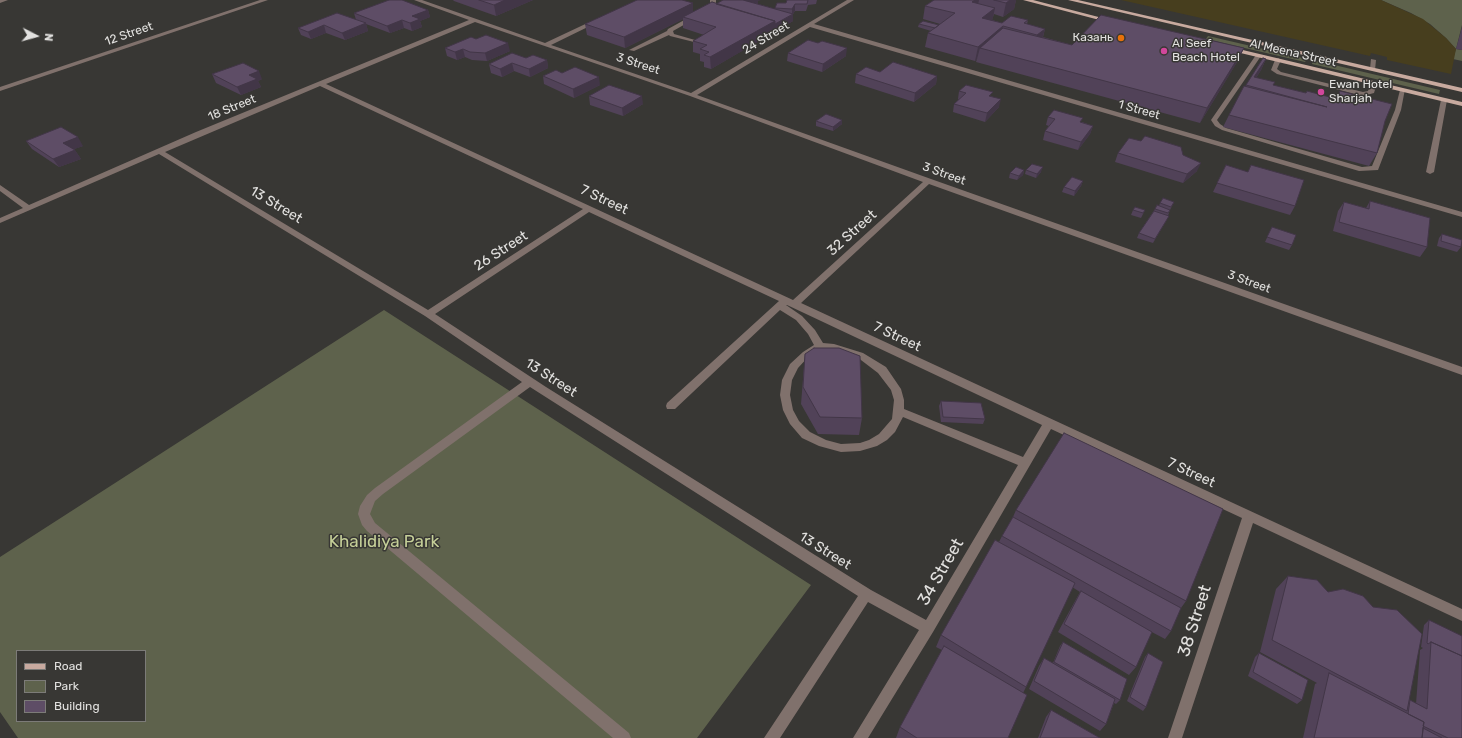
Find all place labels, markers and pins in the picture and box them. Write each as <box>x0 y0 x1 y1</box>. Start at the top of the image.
place label: Казань <box>1073 31 1113 45</box>
marker: Казань <box>1116 33 1126 43</box>
place label: Al Seef Beach Hotel <box>1172 37 1240 65</box>
marker: Al Seef Beach Hotel <box>1159 46 1169 56</box>
place label: Ewan Hotel Sharjah <box>1329 78 1392 106</box>
marker: Ewan Hotel Sharjah <box>1316 87 1326 97</box>

